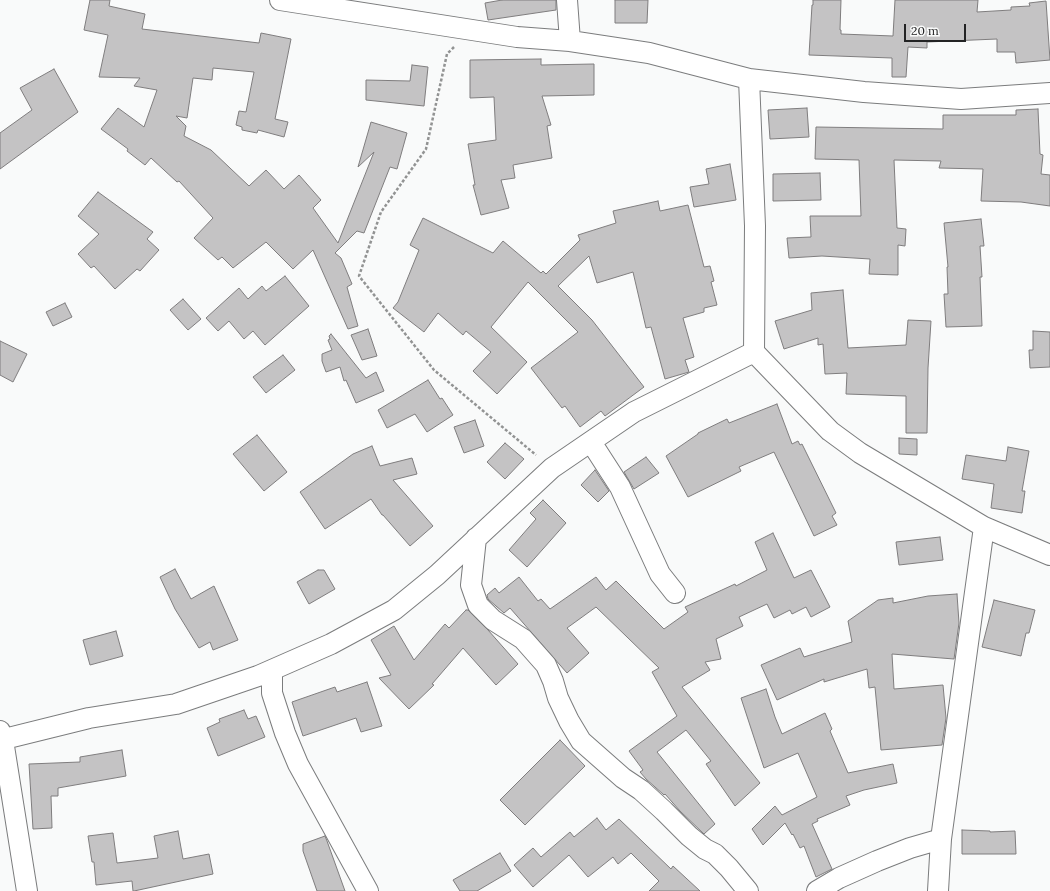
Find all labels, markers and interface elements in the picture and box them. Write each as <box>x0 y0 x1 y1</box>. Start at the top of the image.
scale bar <box>906 16 968 42</box>
text: 20 m <box>911 23 939 38</box>

